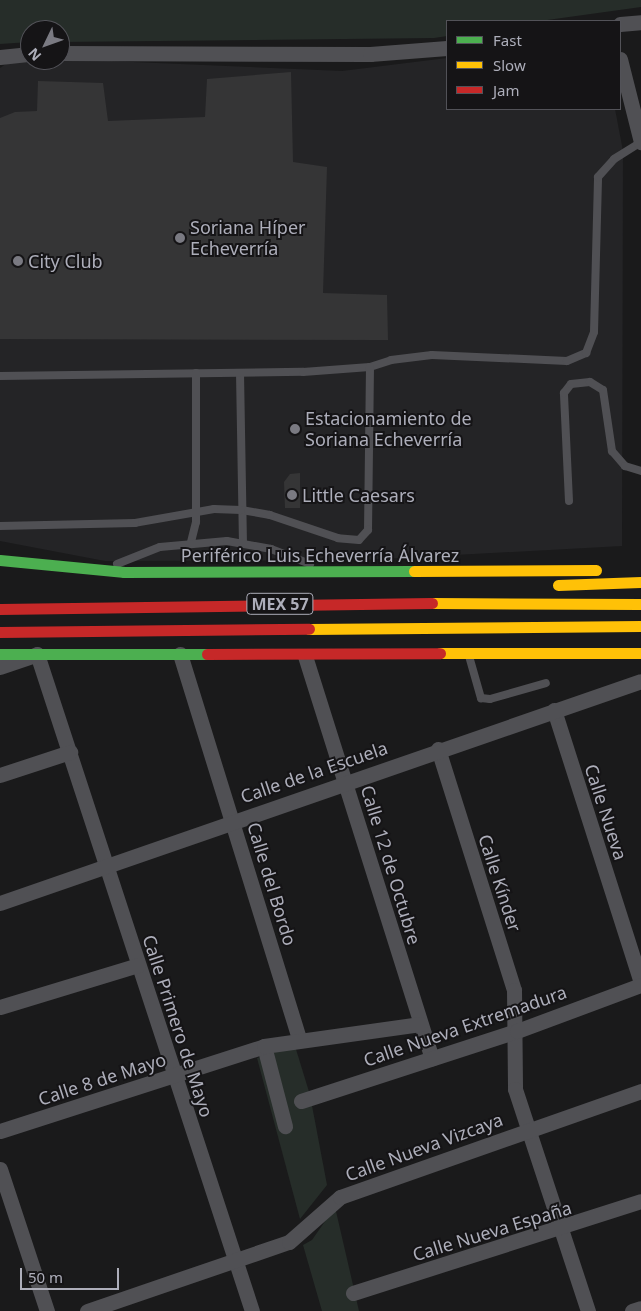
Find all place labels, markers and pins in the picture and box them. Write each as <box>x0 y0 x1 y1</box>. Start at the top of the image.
place label: Soriana Híper Echeverría <box>190 217 305 260</box>
marker: Soriana Híper Echeverría <box>174 232 186 244</box>
place label: City Club <box>28 250 103 272</box>
marker: City Club <box>12 255 24 267</box>
place label: Estacionamiento de Soriana Echeverría <box>305 408 472 450</box>
marker: Estacionamiento de Soriana Echeverría <box>289 423 301 435</box>
place label: Little Caesars <box>302 484 415 506</box>
marker: Little Caesars <box>286 489 298 501</box>

